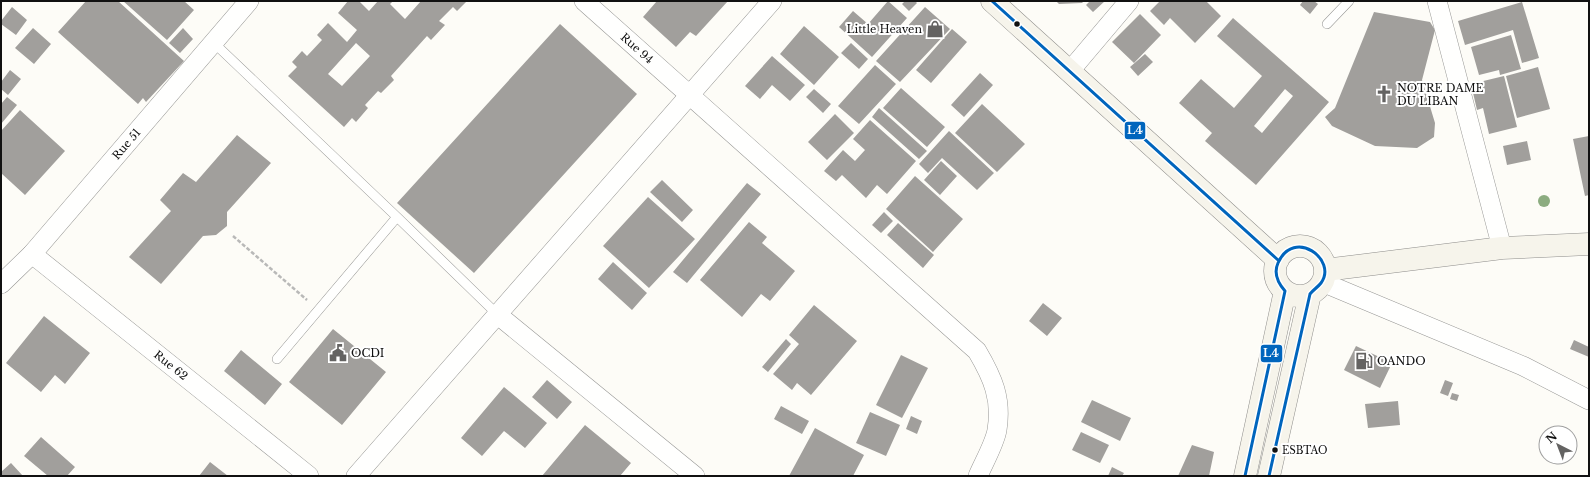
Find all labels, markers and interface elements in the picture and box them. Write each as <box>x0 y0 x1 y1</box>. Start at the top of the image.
shop icon: Little Heaven <box>925 19 945 39</box>
unlabelled marker <box>1012 19 1022 29</box>
place label: Little Heaven <box>846 22 922 36</box>
street label: Rue 94 <box>618 30 656 66</box>
place label: NOTRE DAME DU LIBAN <box>1397 81 1484 108</box>
church icon: NOTRE DAME DU LIBAN <box>1374 84 1394 104</box>
line badge: L4 <box>1124 121 1146 140</box>
text: L4 <box>1127 123 1143 137</box>
street label: Rue 51 <box>109 125 144 163</box>
public building icon: OCDI <box>328 343 348 363</box>
line badge: L4 <box>1260 344 1283 363</box>
place label: OCDI <box>351 346 385 360</box>
text: L4 <box>1263 346 1279 360</box>
street label: Rue 62 <box>151 348 191 383</box>
fuel station icon: OANDO <box>1354 351 1374 371</box>
place label: OANDO <box>1377 354 1426 368</box>
north arrow <box>1538 425 1578 465</box>
text: N <box>1543 428 1560 446</box>
place label: ESBTAO <box>1282 444 1327 457</box>
marker: ESBTAO <box>1270 445 1280 455</box>

